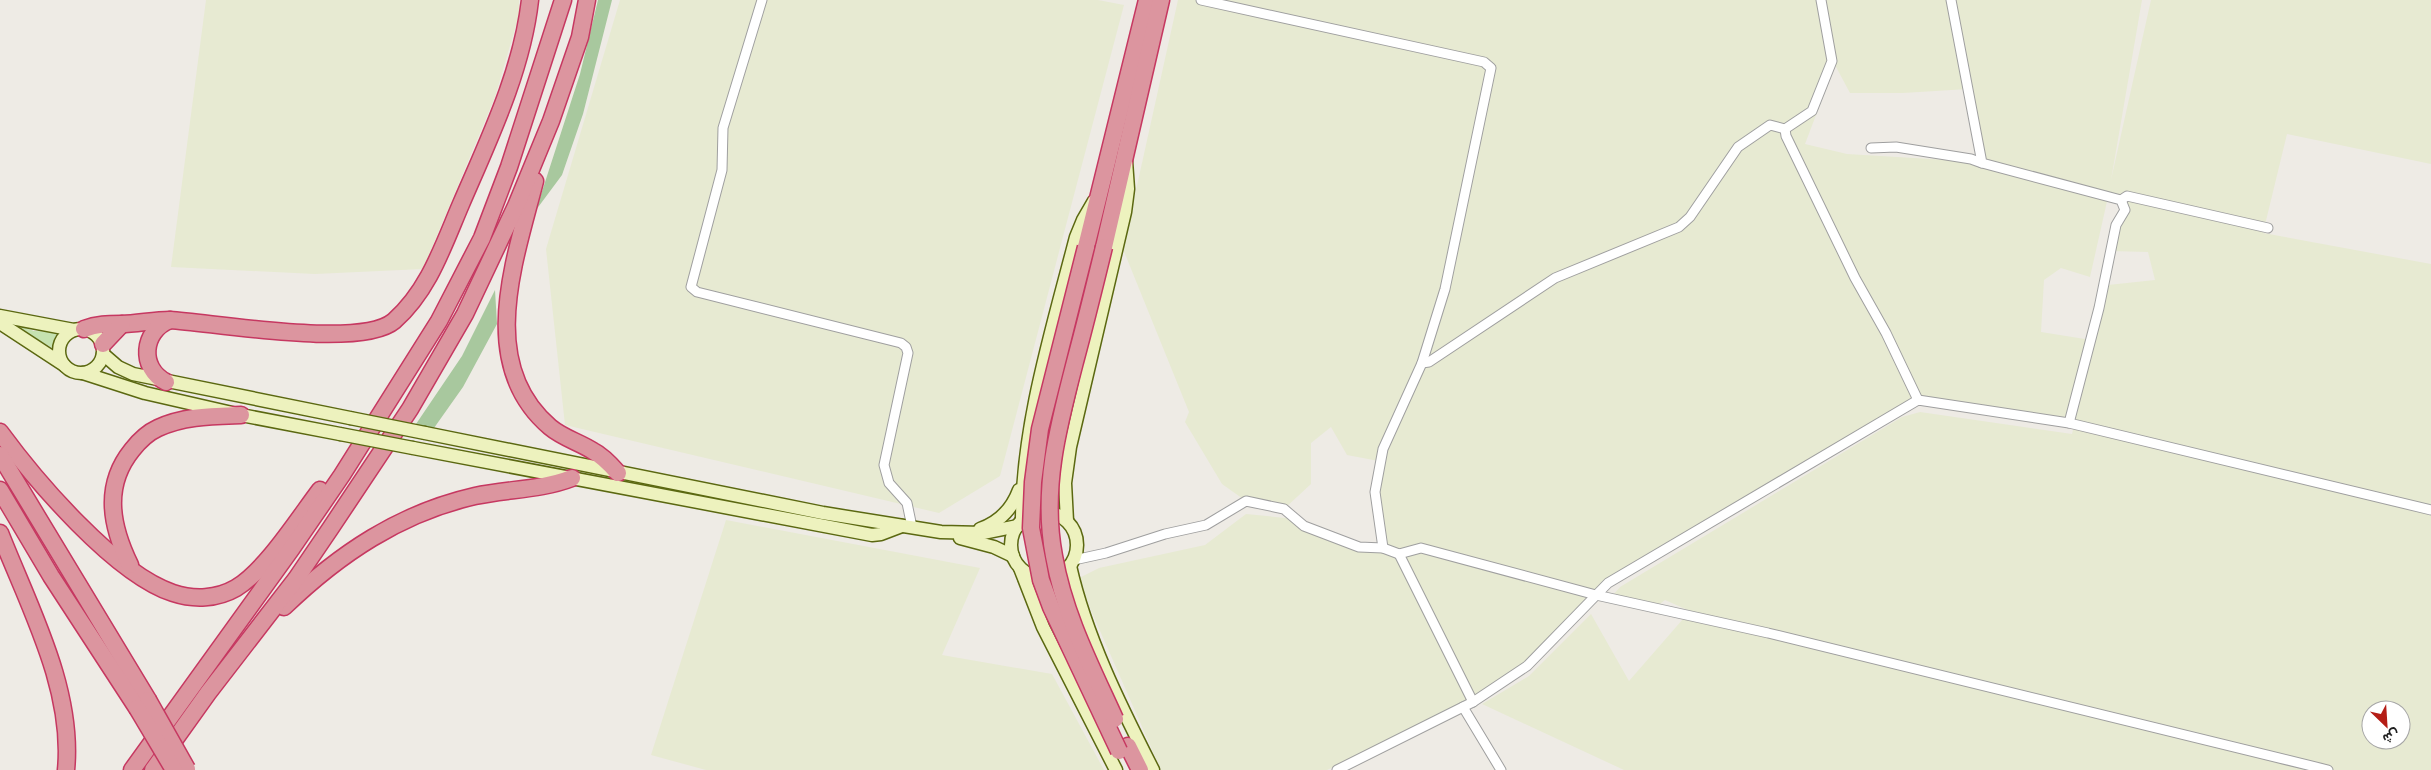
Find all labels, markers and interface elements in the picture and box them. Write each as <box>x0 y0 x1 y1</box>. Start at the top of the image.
north arrow <box>2361 700 2411 750</box>
text: ش <box>2380 725 2403 749</box>

